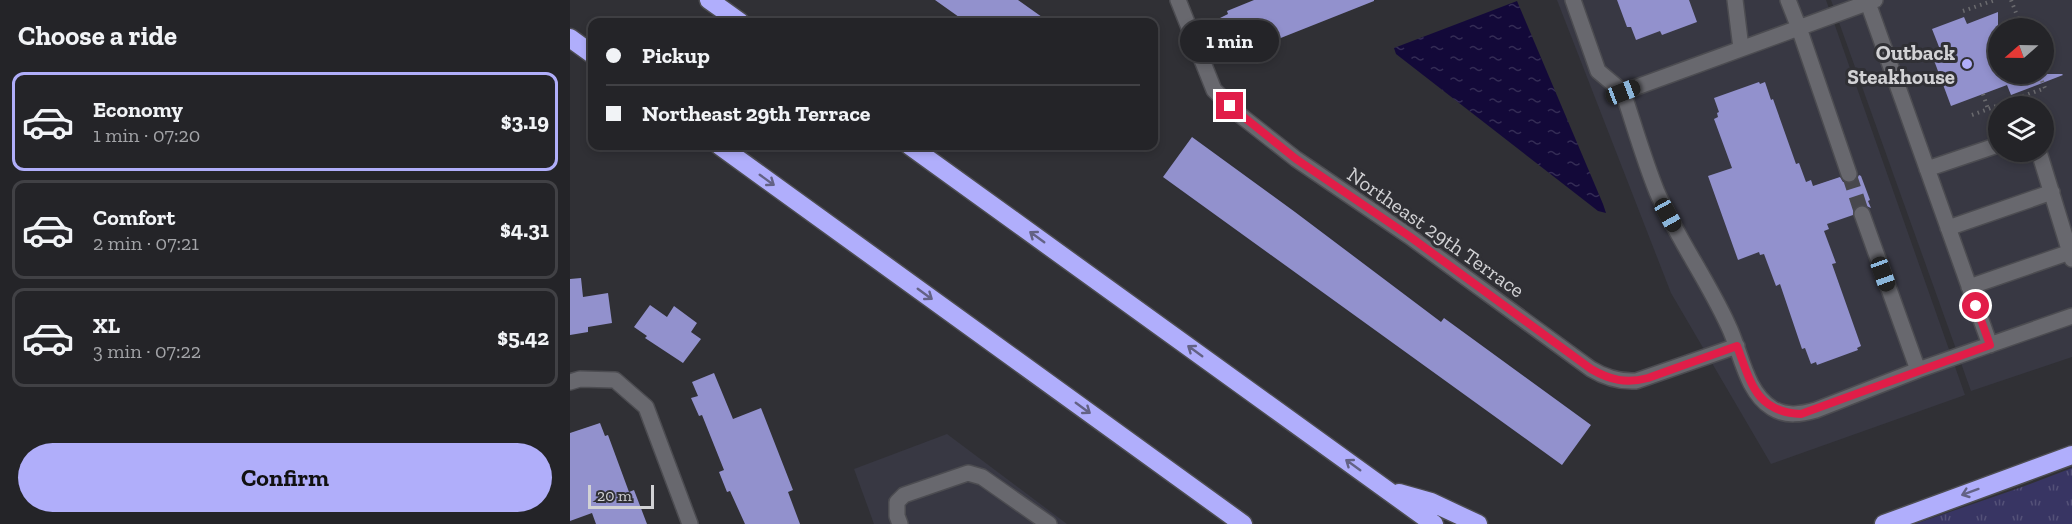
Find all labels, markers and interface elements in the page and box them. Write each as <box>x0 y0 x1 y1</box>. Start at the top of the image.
north arrow <box>1988 18 2054 84</box>
map controls <box>1988 18 2054 162</box>
callout: 1 min <box>1180 19 1280 61</box>
text: Choose a ride <box>18 20 177 52</box>
text: 1 min <box>1206 29 1253 53</box>
place label: Outback Steakhouse <box>1847 40 1955 89</box>
text: Pickup <box>642 42 710 69</box>
marker: Outback Steakhouse <box>1960 57 1974 71</box>
car <box>1603 77 1643 107</box>
route end <box>1216 92 1243 119</box>
icon: car <box>21 95 75 149</box>
text: Economy <box>93 96 183 123</box>
button: layers <box>1988 96 2054 162</box>
text: Northeast 29th Terrace <box>642 100 870 127</box>
text: $3.19 <box>501 108 549 135</box>
text: 1 min · 07:20 <box>93 123 200 147</box>
street label: Northeast 29th Terrace <box>1343 161 1530 303</box>
one-way arrow <box>759 174 775 186</box>
car <box>1651 195 1685 235</box>
icon: car <box>21 203 75 257</box>
text: Comfort <box>93 204 175 231</box>
text: $4.31 <box>500 216 549 243</box>
text: 2 min · 07:21 <box>93 231 199 255</box>
one-way arrow <box>1029 231 1045 243</box>
car <box>1868 254 1898 294</box>
one-way arrow <box>917 288 933 300</box>
route start <box>1962 292 1989 319</box>
icon: car <box>21 311 75 365</box>
text: XL <box>93 312 120 339</box>
text: $5.42 <box>497 324 549 351</box>
text: 3 min · 07:22 <box>93 339 201 363</box>
one-way arrow <box>1187 345 1203 357</box>
one-way arrow <box>1075 402 1091 414</box>
button: Confirm <box>18 443 552 512</box>
one-way arrow <box>1345 459 1361 471</box>
scale bar <box>588 482 654 510</box>
text: 20 m <box>597 486 632 505</box>
one-way arrow <box>1961 487 1980 498</box>

